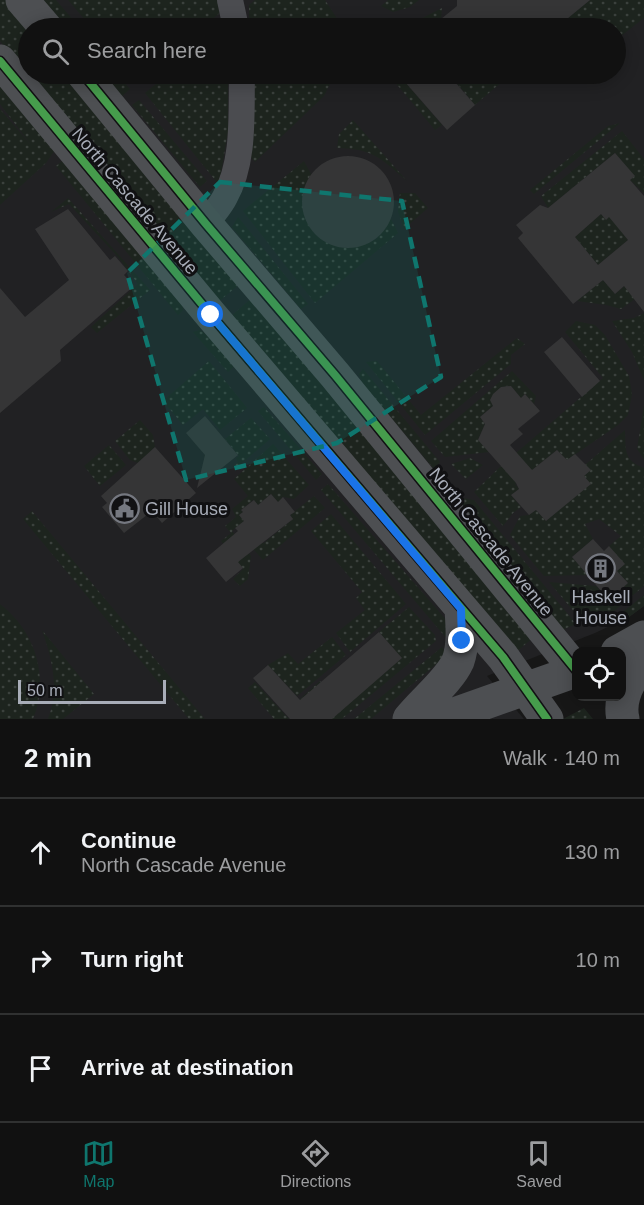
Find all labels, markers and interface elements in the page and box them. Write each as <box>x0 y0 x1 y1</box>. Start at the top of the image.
search box <box>18 18 626 84</box>
icon: search <box>39 35 72 68</box>
text: Search here <box>87 38 207 63</box>
street label: North Cascade Avenue <box>68 124 202 278</box>
route start <box>197 301 223 327</box>
street label: North Cascade Avenue <box>425 464 557 620</box>
public building icon: Gill House <box>108 493 140 525</box>
place label: Gill House <box>145 499 228 519</box>
building icon: Haskell House <box>585 552 617 584</box>
place label: Haskell House <box>571 587 631 628</box>
route end <box>448 627 474 653</box>
map controls <box>572 647 626 701</box>
button: locate <box>572 647 626 701</box>
scale bar <box>18 677 166 704</box>
text: 50 m <box>27 682 63 699</box>
text: 2 min <box>24 743 92 773</box>
text: Walk · 140 m <box>503 747 620 769</box>
text: Continue <box>81 828 176 853</box>
icon: ahead <box>24 836 57 869</box>
text: 130 m <box>564 841 620 863</box>
text: North Cascade Avenue <box>81 854 286 876</box>
icon: right <box>24 944 57 977</box>
text: Turn right <box>81 947 183 972</box>
text: 10 m <box>576 949 620 971</box>
icon: arrive <box>24 1052 57 1085</box>
text: Arrive at destination <box>81 1055 294 1080</box>
tab: Map <box>82 1137 115 1191</box>
tab: Directions <box>280 1137 351 1191</box>
tab: Saved <box>516 1137 562 1191</box>

